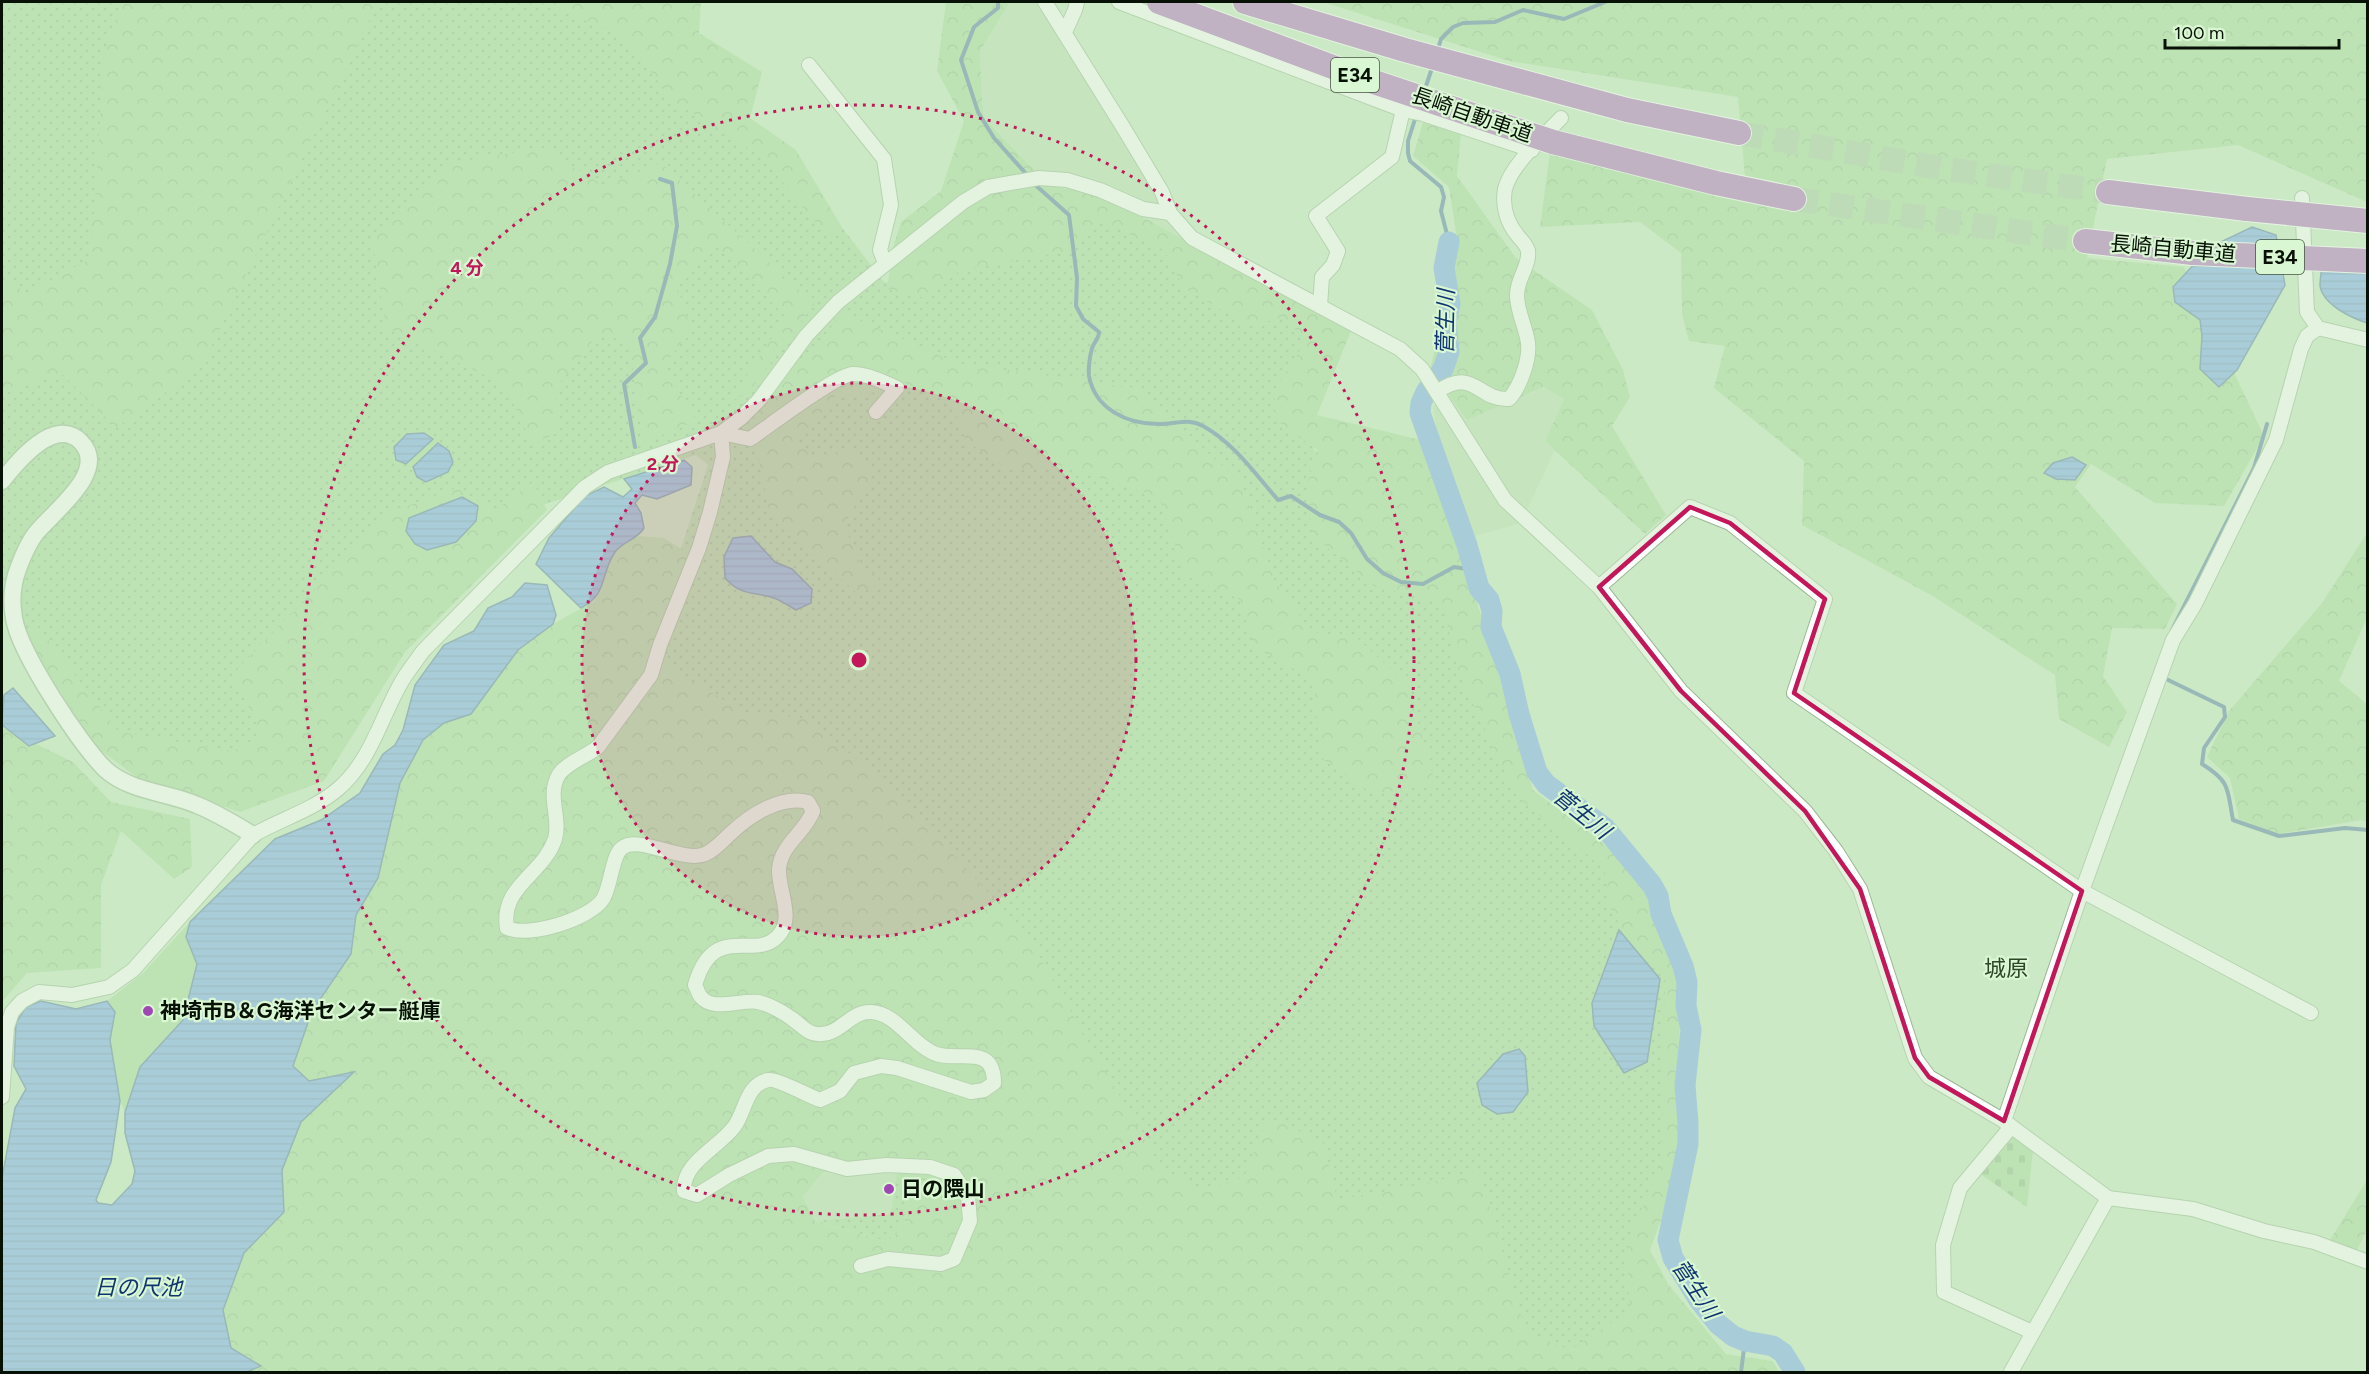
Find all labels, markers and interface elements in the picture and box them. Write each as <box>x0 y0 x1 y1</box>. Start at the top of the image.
scale bar <box>2165 12 2339 50</box>
text: 100 m <box>2174 22 2224 44</box>
road number: E34 <box>1331 58 1379 92</box>
street label: 長崎自動車道 <box>1409 82 1536 147</box>
street label: 長崎自動車道 <box>2109 231 2237 266</box>
road number: E34 <box>2256 240 2304 274</box>
text: 4 分 <box>450 257 484 279</box>
water label: 菅生川 <box>1431 287 1460 355</box>
text: 2 分 <box>647 453 679 475</box>
centre of rings <box>849 650 869 670</box>
water label: 菅生川 <box>1548 782 1617 846</box>
district label: 城原 <box>1984 955 2028 982</box>
place label: 神埼市B＆G海洋センター艇庫 <box>160 998 440 1023</box>
marker: 神埼市B＆G海洋センター艇庫 <box>141 1004 155 1018</box>
place label: 日の隈山 <box>901 1176 985 1201</box>
marker: 日の隈山 <box>882 1182 896 1196</box>
water label: 菅生川 <box>1666 1254 1726 1326</box>
water label: 日の尺池 <box>94 1274 184 1301</box>

